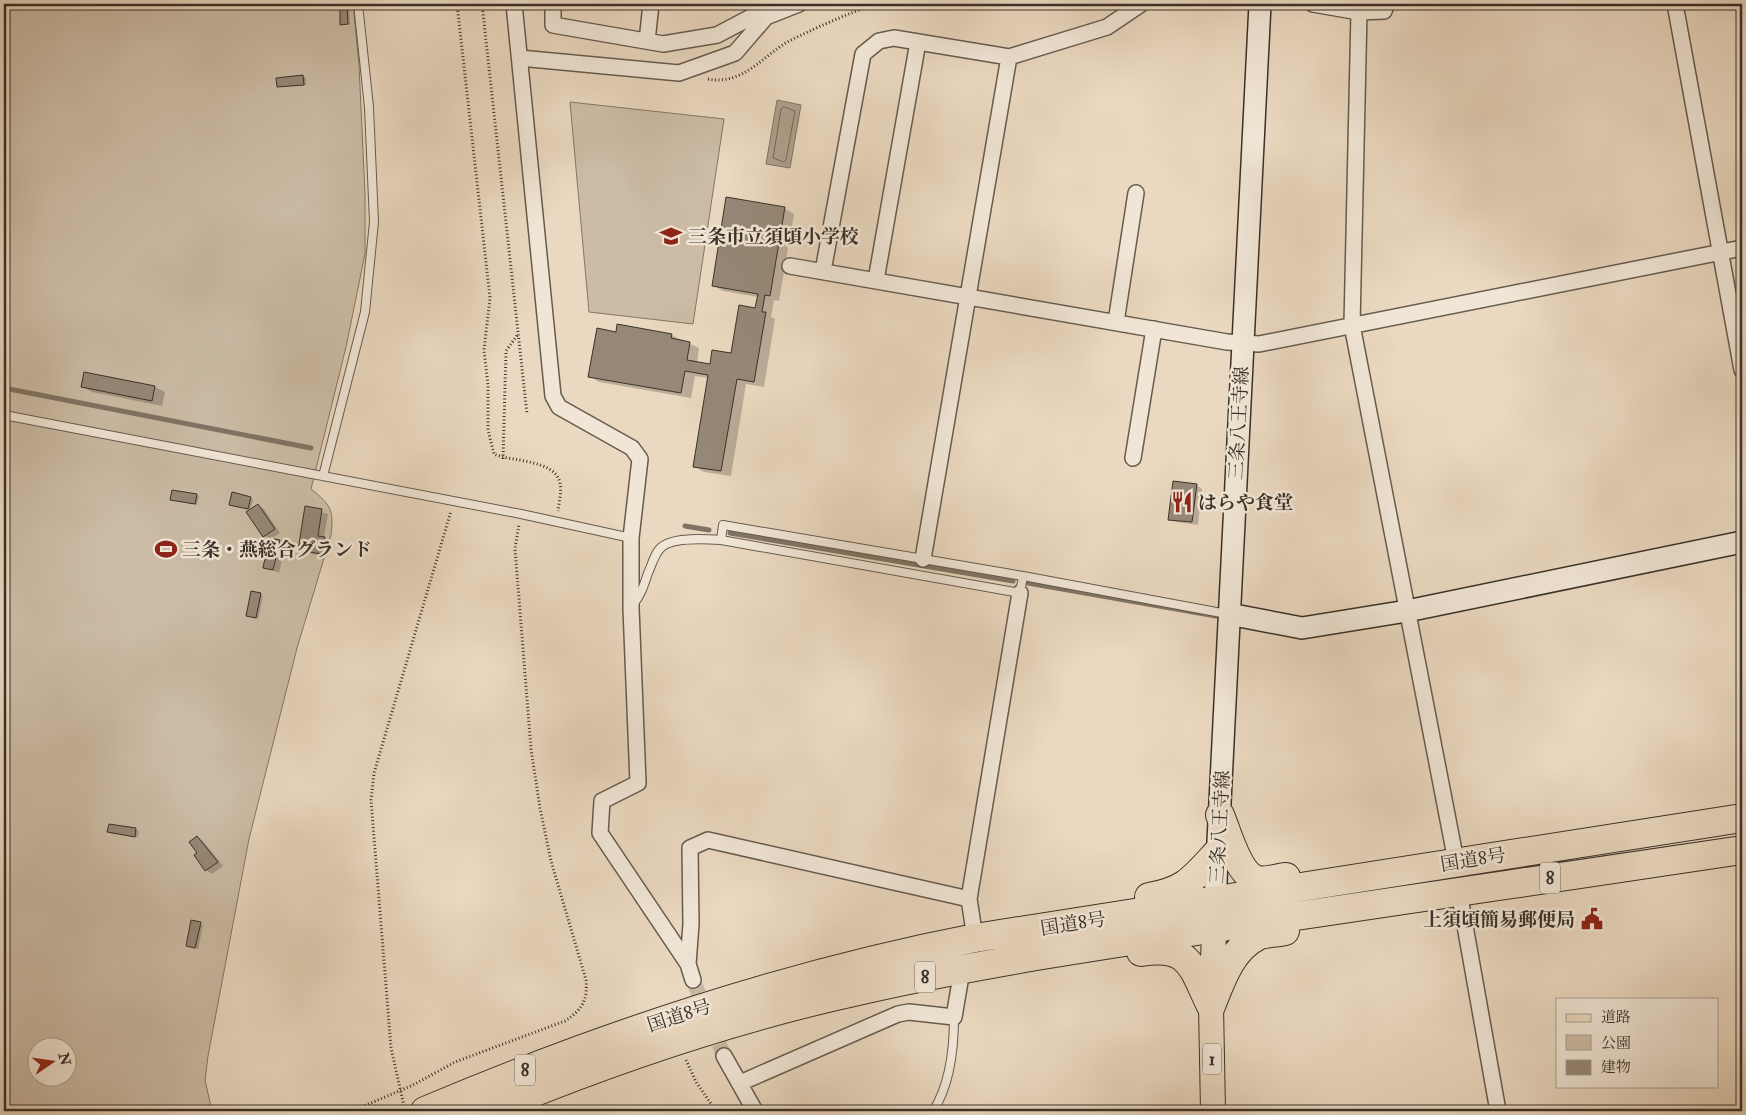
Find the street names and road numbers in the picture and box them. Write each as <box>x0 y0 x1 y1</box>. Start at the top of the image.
street label: 三条八王寺線 <box>1224 365 1254 481</box>
street label: 三条八王寺線 <box>1205 769 1235 885</box>
street label: 国道8号 <box>1439 843 1508 877</box>
road number: 8 <box>1540 862 1560 894</box>
street label: 国道8号 <box>1039 907 1108 941</box>
road number: 8 <box>915 962 935 992</box>
street label: 国道8号 <box>644 994 714 1038</box>
road number: 1 <box>1203 1044 1221 1074</box>
road number: 8 <box>515 1054 535 1086</box>

